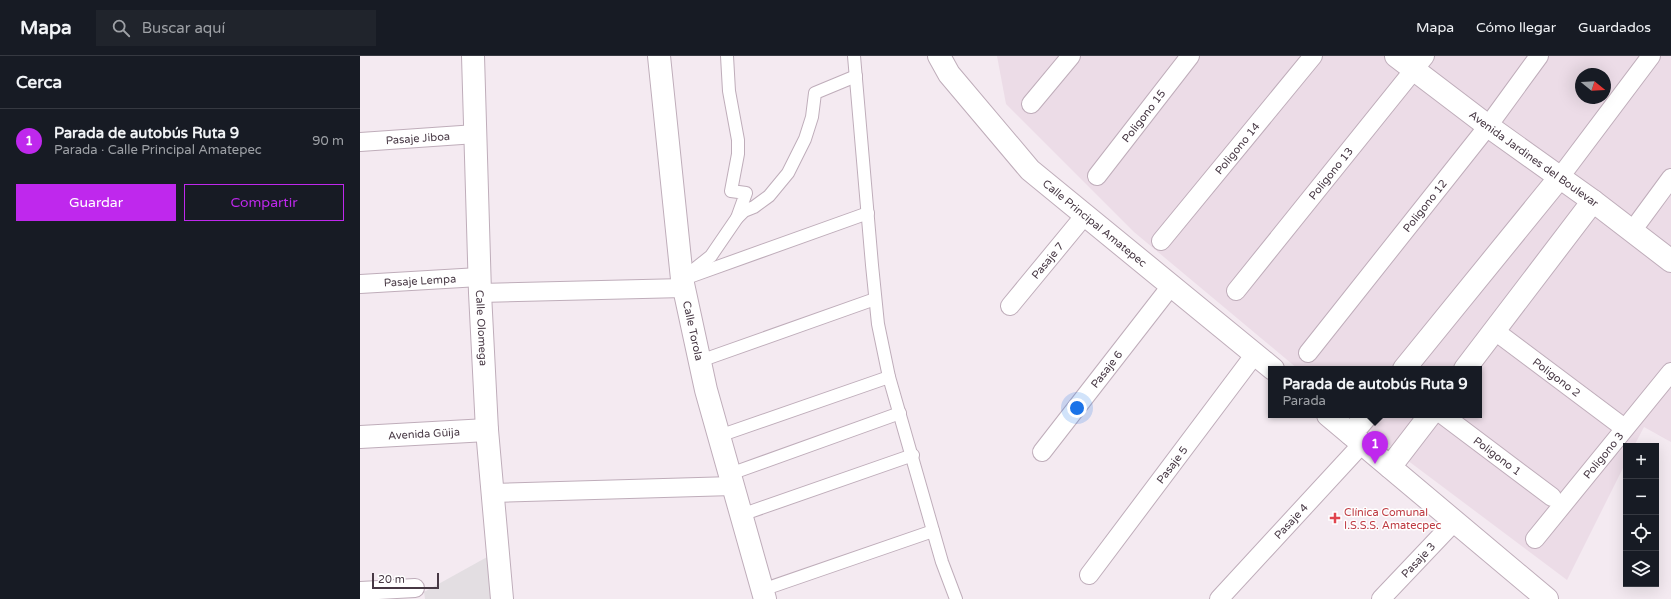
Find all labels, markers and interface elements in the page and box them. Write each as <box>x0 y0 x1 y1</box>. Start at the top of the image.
search box <box>96 10 376 46</box>
text: Mapa <box>20 17 72 39</box>
icon: search <box>110 17 132 39</box>
text: Buscar aquí <box>142 19 225 37</box>
text: Mapa <box>1416 19 1454 36</box>
text: Cómo llegar <box>1476 19 1556 36</box>
text: Guardados <box>1578 19 1651 36</box>
north arrow <box>1575 68 1611 104</box>
text: Cerca <box>16 72 62 93</box>
street label: Poligono 15 <box>1119 87 1169 145</box>
street label: Avenida Jardines del Boulevar <box>1466 108 1602 210</box>
street label: Poligono 14 <box>1212 120 1263 177</box>
text: Parada de autobús Ruta 9 <box>54 124 239 142</box>
street label: Pasaje Jiboa <box>385 130 450 147</box>
text: 1 <box>25 133 33 149</box>
text: 90 m <box>312 133 344 149</box>
text: Parada · Calle Principal Amatepec <box>54 142 262 158</box>
street label: Poligono 13 <box>1306 145 1356 202</box>
street label: Calle Principal Amatepec <box>1040 177 1149 270</box>
street label: Poligono 12 <box>1400 177 1450 235</box>
button: Guardar <box>16 184 176 221</box>
button: Compartir <box>184 184 344 221</box>
street label: Pasaje 7 <box>1029 240 1067 282</box>
street label: Pasaje Lempa <box>383 272 456 290</box>
street label: Calle Olomega <box>473 289 490 366</box>
street label: Calle Torola <box>680 300 705 362</box>
street label: Pasaje 6 <box>1088 348 1125 391</box>
street label: Poligono 2 <box>1530 356 1583 400</box>
popup <box>1268 366 1482 418</box>
text: Parada de autobús Ruta 9 <box>1282 375 1468 393</box>
text: Parada <box>1282 393 1326 409</box>
your location <box>1067 398 1087 418</box>
street label: Avenida Güija <box>388 426 460 442</box>
street label: Poligono 3 <box>1581 430 1626 482</box>
pin: 1 <box>1362 431 1388 464</box>
street label: Poligono 1 <box>1471 434 1523 478</box>
map controls <box>1623 443 1659 587</box>
button: + <box>1623 443 1659 479</box>
street label: Pasaje 5 <box>1154 444 1191 486</box>
button: − <box>1623 479 1659 515</box>
street label: Pasaje 4 <box>1272 501 1311 542</box>
place label: Clínica Comunal I.S.S.S. Amatecpec <box>1344 506 1441 532</box>
marker: Clínica Comunal I.S.S.S. Amatecpec <box>1329 512 1341 524</box>
button: locate <box>1623 515 1659 551</box>
street label: Pasaje 3 <box>1399 540 1438 580</box>
button: layers <box>1623 551 1659 587</box>
scale bar <box>372 571 439 590</box>
text: 20 m <box>378 573 405 586</box>

